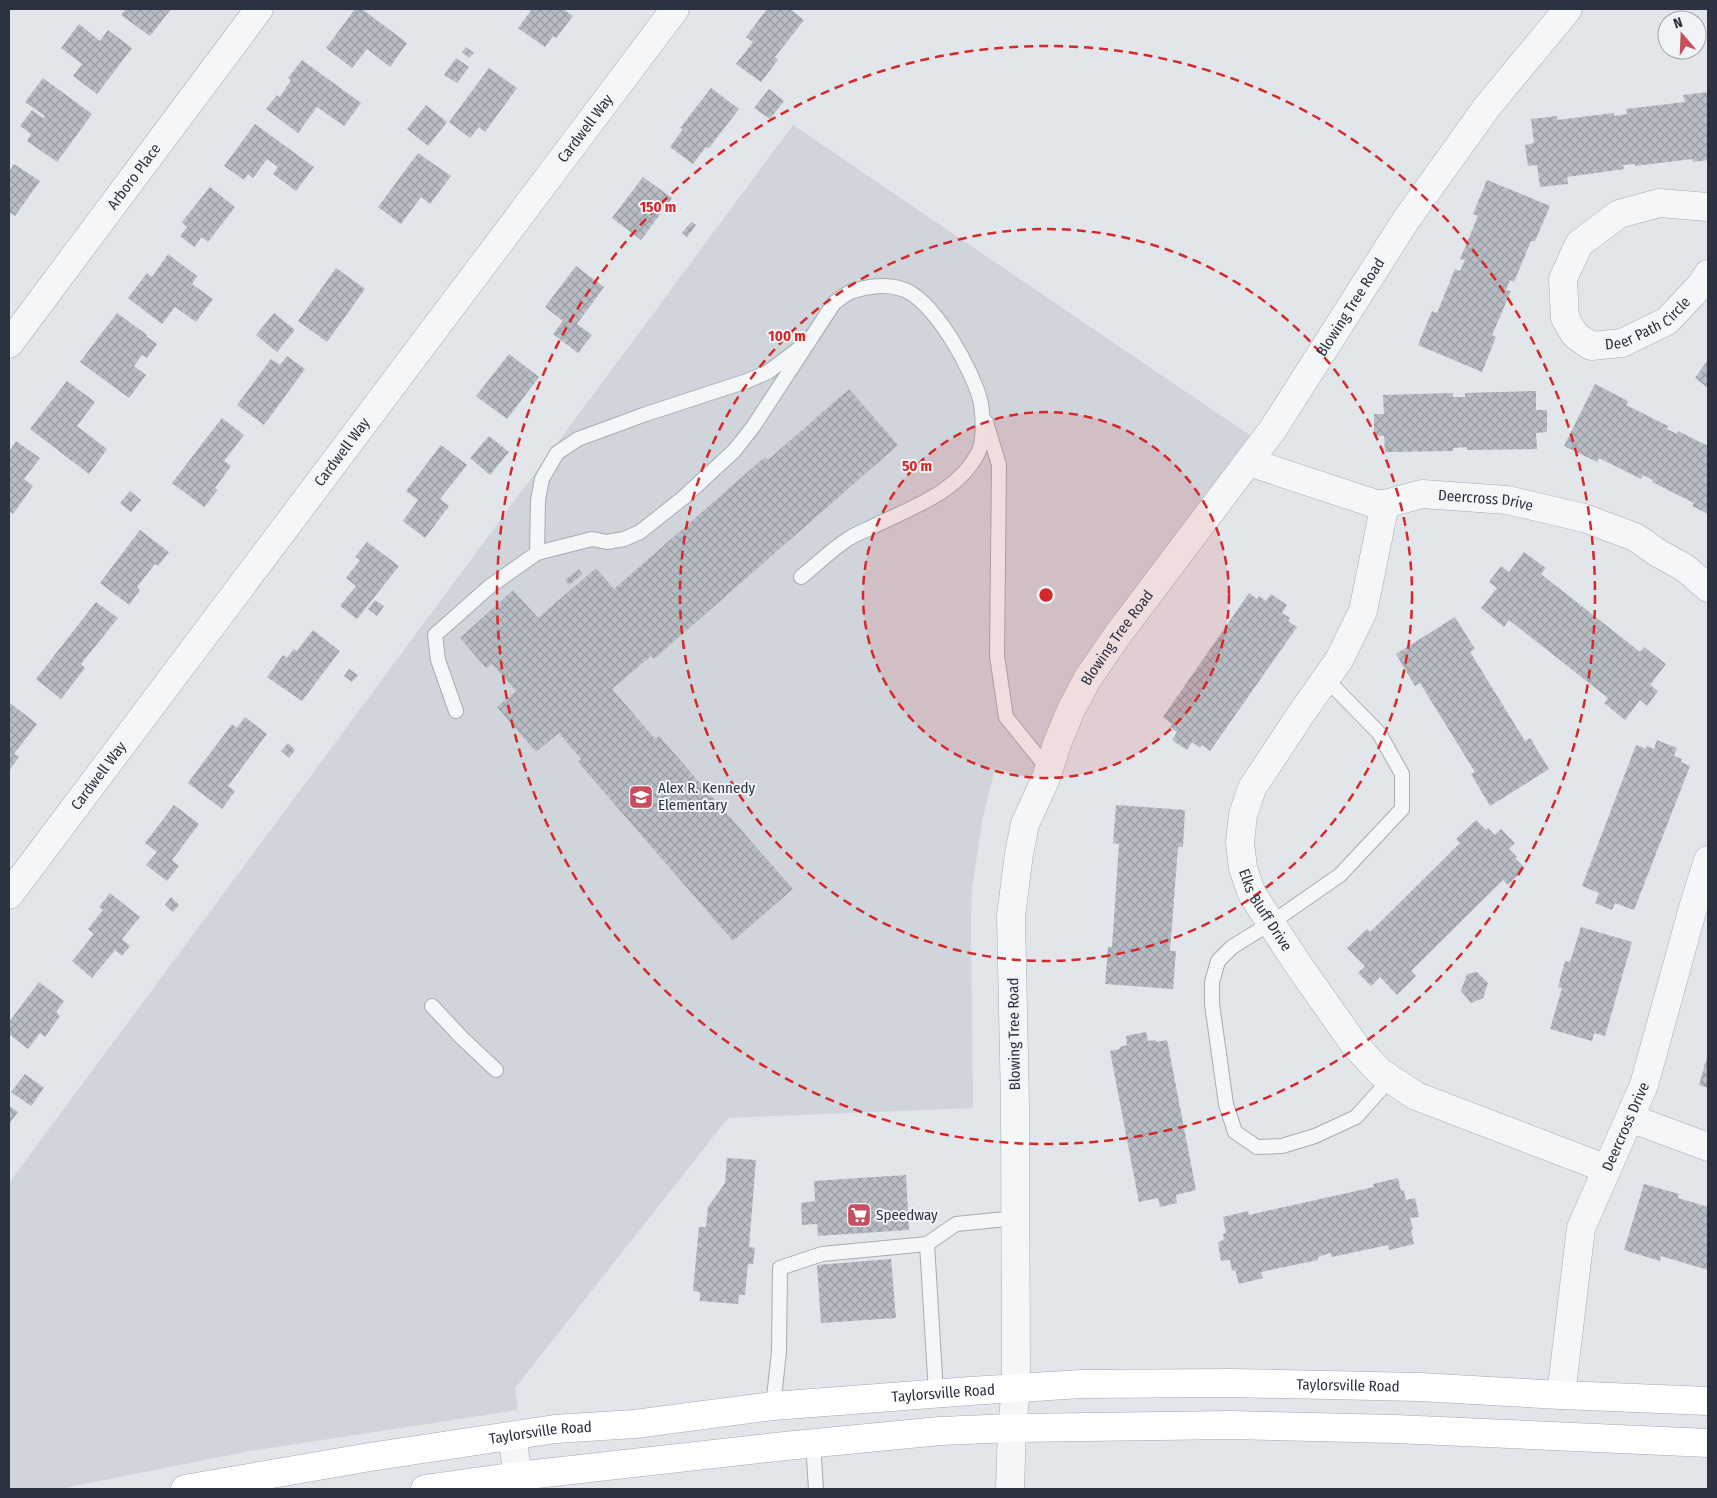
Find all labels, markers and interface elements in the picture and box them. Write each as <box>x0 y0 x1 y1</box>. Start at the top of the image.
north arrow <box>1657 10 1707 60</box>
text: N <box>1671 14 1685 33</box>
street label: Cardwell Way <box>554 90 617 166</box>
street label: Arboro Place <box>104 140 164 213</box>
text: 150 m <box>640 198 676 216</box>
street label: Blowing Tree Road <box>1313 255 1388 360</box>
street label: Deer Path Circle <box>1604 293 1694 354</box>
text: 100 m <box>768 327 806 345</box>
street label: Cardwell Way <box>310 414 374 490</box>
text: 50 m <box>902 457 932 475</box>
street label: Deercross Drive <box>1437 486 1535 515</box>
centre of rings <box>1037 586 1055 604</box>
street label: Blowing Tree Road <box>1077 587 1157 688</box>
street label: Cardwell Way <box>67 738 130 814</box>
place label: Alex R. Kennedy Elementary <box>658 779 755 814</box>
school or university icon: Alex R. Kennedy Elementary <box>628 784 654 810</box>
street label: Elks Bluff Drive <box>1235 866 1296 954</box>
street label: Blowing Tree Road <box>1004 977 1024 1091</box>
street label: Deercross Drive <box>1598 1079 1653 1174</box>
supermarket icon: Speedway <box>846 1202 872 1228</box>
place label: Speedway <box>876 1206 938 1224</box>
street label: Taylorsville Road <box>1296 1375 1400 1396</box>
street label: Taylorsville Road <box>891 1380 996 1406</box>
street label: Taylorsville Road <box>488 1418 592 1448</box>

